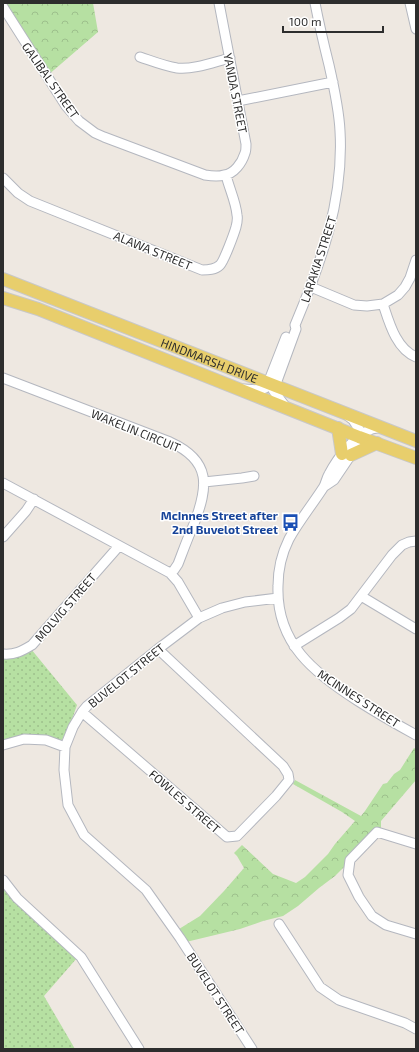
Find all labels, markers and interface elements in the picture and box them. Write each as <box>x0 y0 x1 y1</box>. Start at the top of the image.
scale bar <box>283 8 383 34</box>
text: 100 m <box>289 14 321 28</box>
street label: GALIBAL STREET <box>20 39 82 121</box>
street label: YANDA STREET <box>221 52 251 134</box>
street label: LARAKIA STREET <box>297 214 339 304</box>
street label: ALAWA STREET <box>112 228 194 272</box>
street label: HINDMARSH DRIVE <box>159 335 260 386</box>
street label: WAKELIN CIRCUIT <box>89 406 183 454</box>
place label: McInnes Street after 2nd Buvelot Street <box>161 508 278 536</box>
bus stop icon: McInnes Street after 2nd Buvelot Street <box>281 512 301 532</box>
street label: MOLVIG STREET <box>32 570 98 644</box>
street label: BUVELOT STREET <box>85 640 167 710</box>
street label: MCINNES STREET <box>315 666 403 730</box>
street label: FOWLES STREET <box>147 766 223 836</box>
street label: BUVELOT STREET <box>184 950 248 1036</box>

